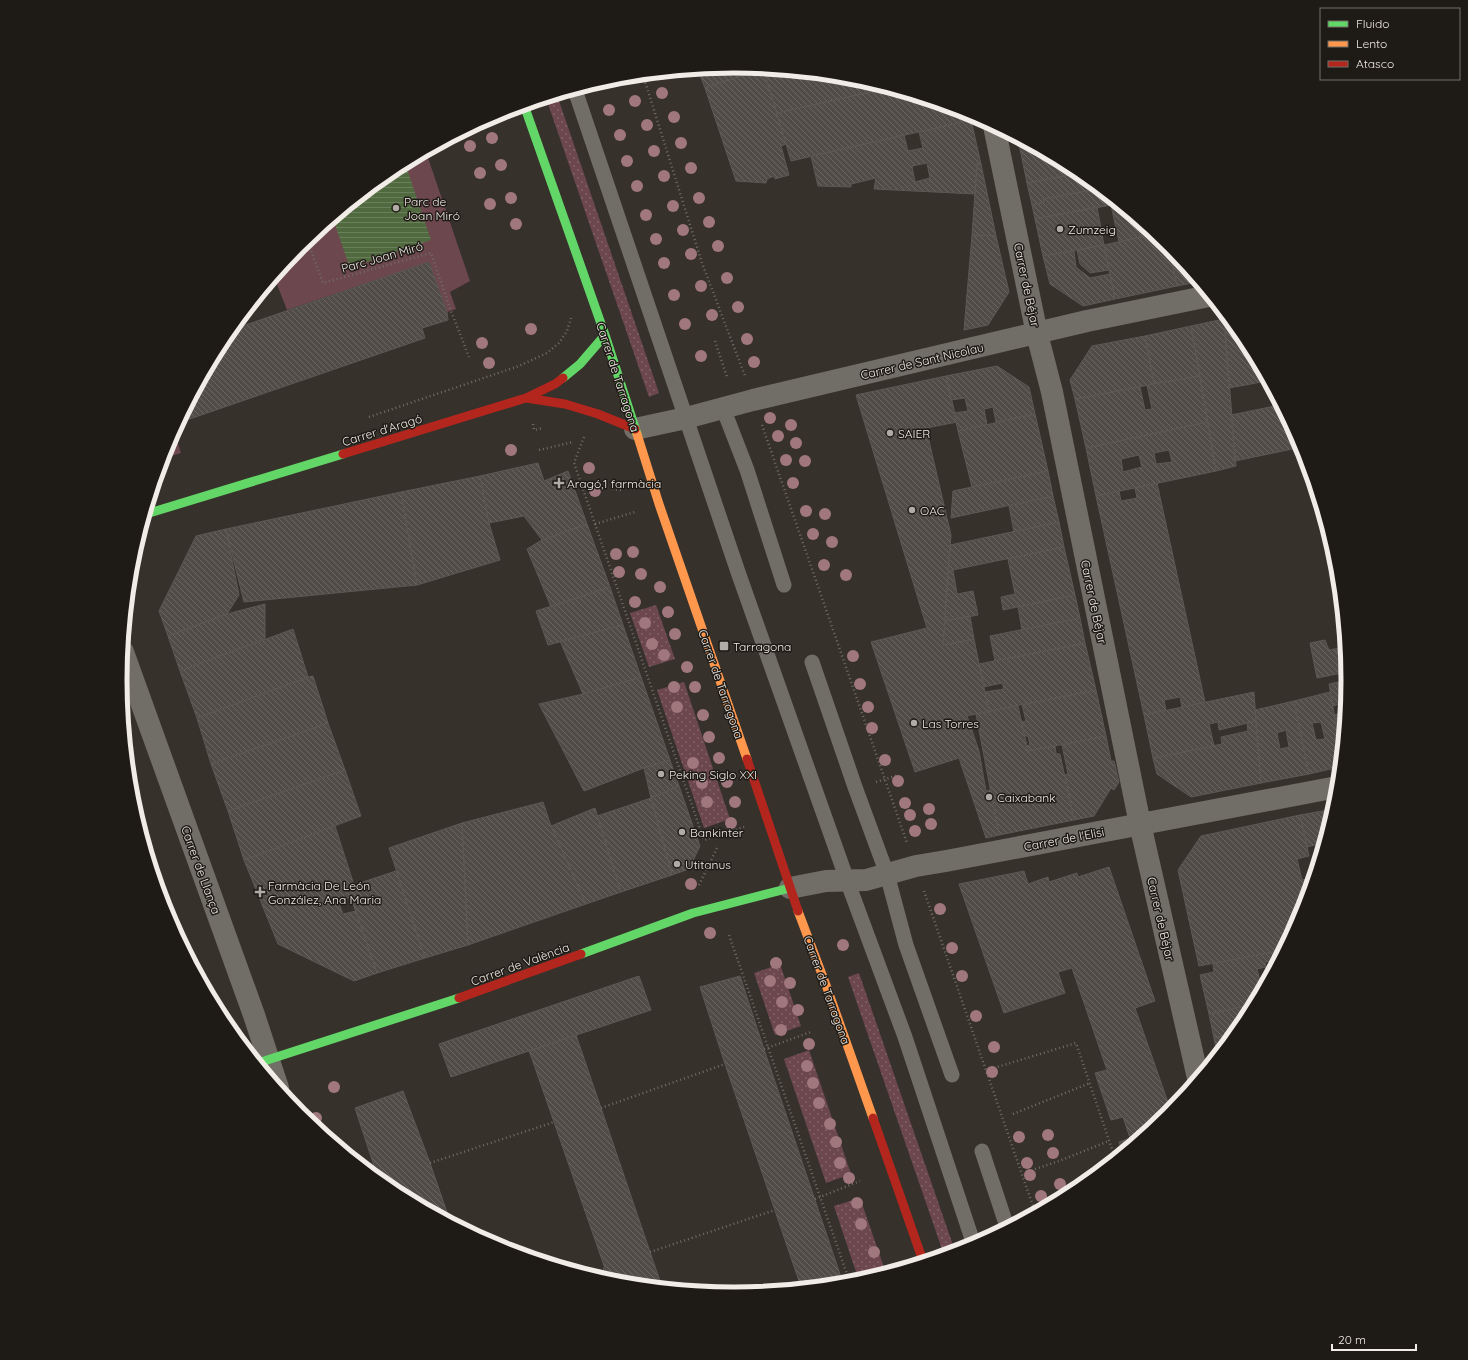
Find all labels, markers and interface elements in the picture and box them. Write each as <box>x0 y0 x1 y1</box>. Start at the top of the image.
legend <box>1320 8 1460 80</box>
text: Fluido <box>1356 16 1389 31</box>
text: Lento <box>1356 36 1387 51</box>
text: Atasco <box>1356 56 1394 71</box>
place label: Parc de Joan Miró <box>404 194 460 223</box>
marker: Parc de Joan Miró <box>391 203 401 213</box>
place label: Zumzeig <box>1068 222 1116 237</box>
marker: Zumzeig <box>1055 224 1065 234</box>
street label: Parc Joan Miró <box>339 238 425 276</box>
street label: Carrer de Béjar <box>1011 241 1043 329</box>
street label: Carrer de Tarragona <box>593 320 643 434</box>
street label: Carrer de Sant Nicolau <box>859 340 985 382</box>
street label: Carrer d'Aragó <box>340 411 424 449</box>
place label: SAIER <box>898 426 930 441</box>
marker: SAIER <box>885 428 895 438</box>
place label: Aragó,1 farmàcia <box>567 476 661 491</box>
marker: Aragó,1 farmàcia <box>554 478 564 488</box>
place label: OAC <box>920 503 945 518</box>
marker: OAC <box>907 505 917 515</box>
street label: Carrer de Béjar <box>1078 558 1110 646</box>
street label: Carrer de Tarragona <box>695 627 747 741</box>
place label: Tarragona <box>733 639 791 654</box>
marker: Tarragona <box>718 640 730 652</box>
place label: Las Torres <box>922 716 979 731</box>
marker: Las Torres <box>909 718 919 728</box>
place label: Peking Siglo XXI <box>669 767 757 782</box>
marker: Peking Siglo XXI <box>656 769 666 779</box>
place label: Caixabank <box>997 790 1056 805</box>
marker: Caixabank <box>984 792 994 802</box>
street label: Carrer de Llança <box>178 824 224 916</box>
street label: Carrer de l'Elisi <box>1023 824 1105 854</box>
place label: Bankinter <box>690 825 744 840</box>
marker: Bankinter <box>677 827 687 837</box>
place label: Utitanus <box>685 857 731 872</box>
marker: Utitanus <box>672 859 682 869</box>
street label: Carrer de Béjar <box>1144 876 1178 963</box>
place label: Farmàcia De León González, Ana Maria <box>268 878 381 907</box>
marker: Farmàcia De León González, Ana Maria <box>255 887 265 897</box>
street label: Carrer de Tarragona <box>800 934 854 1046</box>
street label: Carrer de València <box>469 939 571 989</box>
scale bar <box>1332 1326 1416 1352</box>
text: 20 m <box>1338 1332 1366 1347</box>

